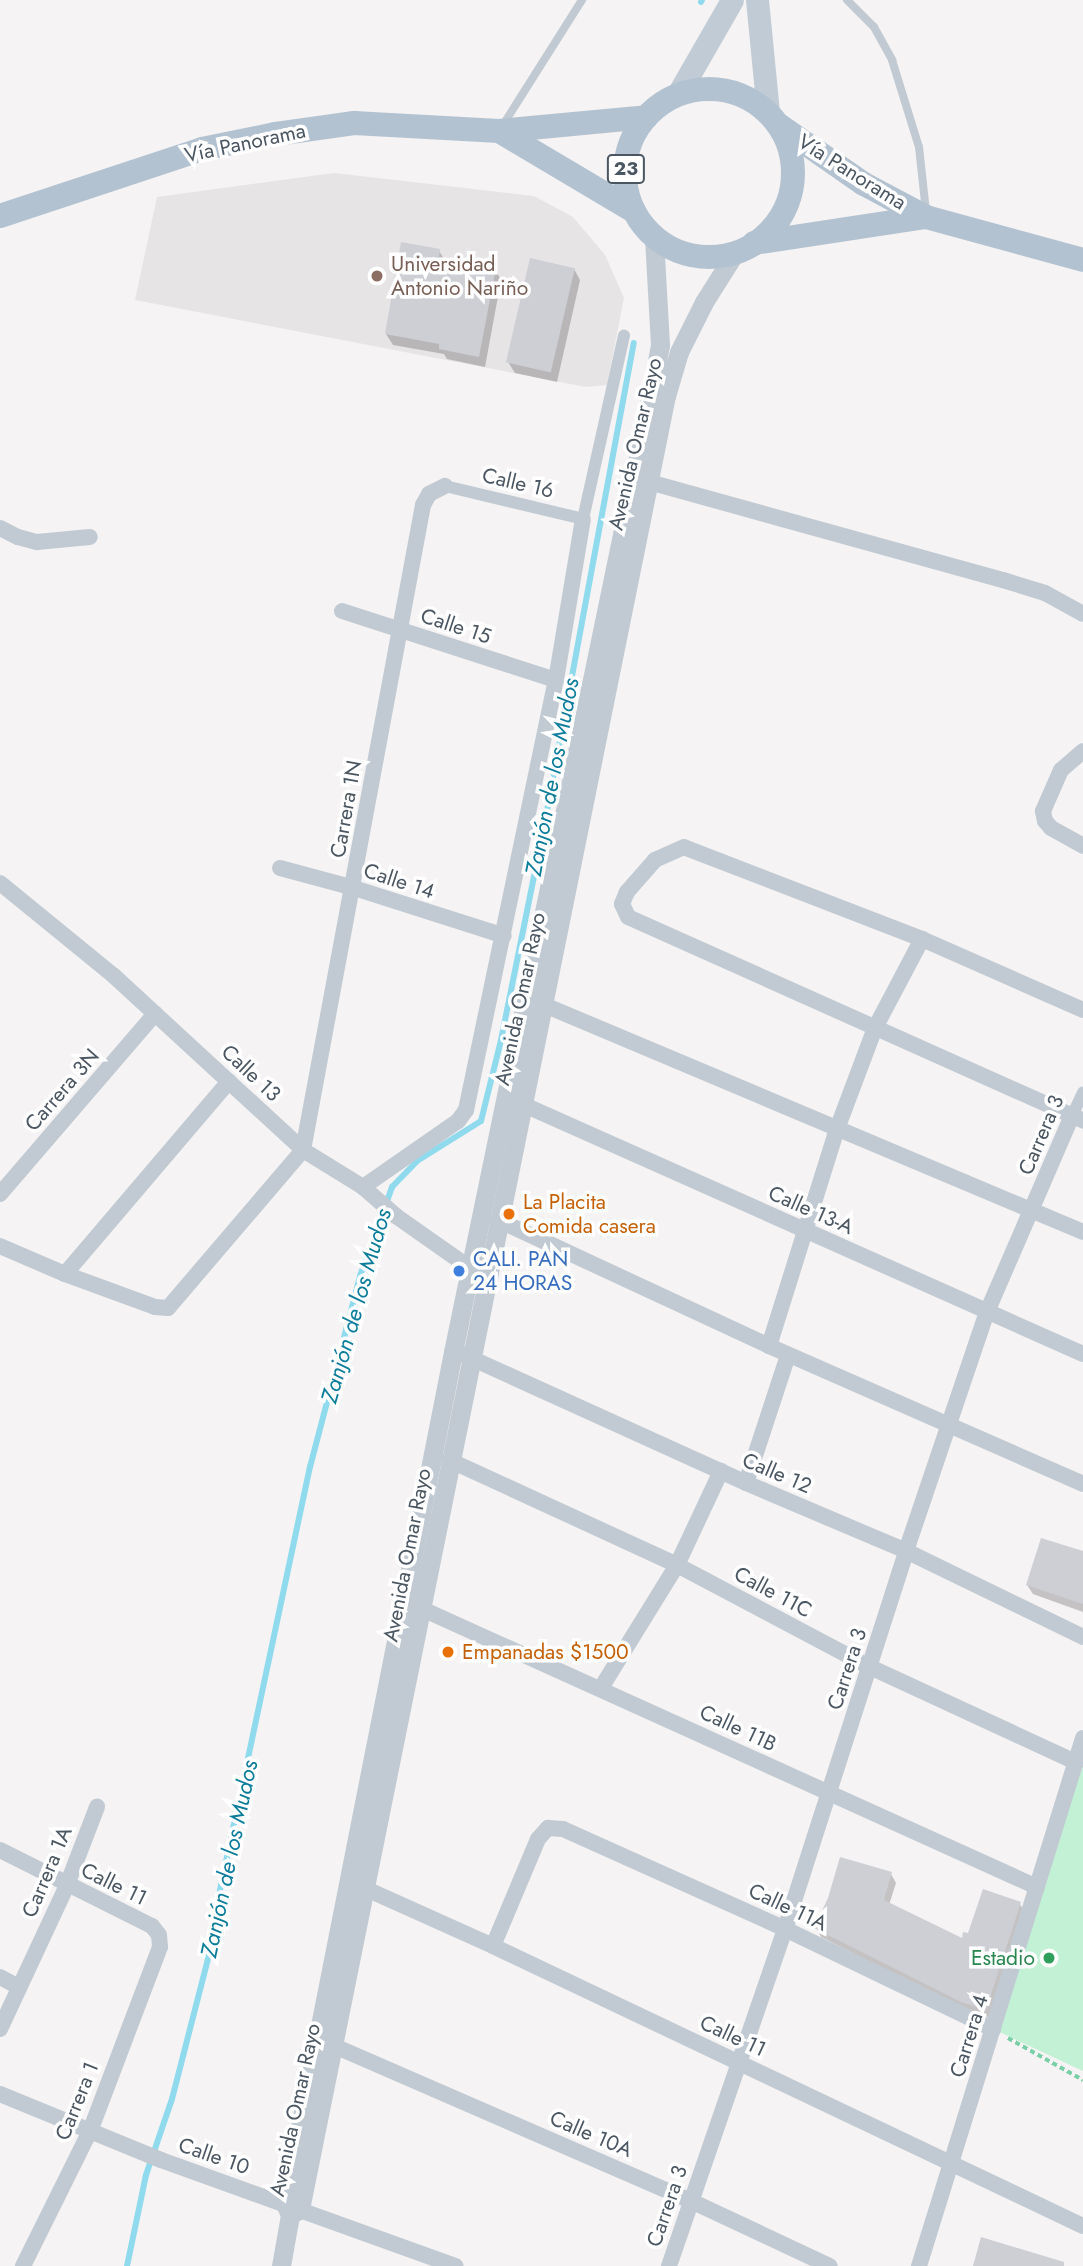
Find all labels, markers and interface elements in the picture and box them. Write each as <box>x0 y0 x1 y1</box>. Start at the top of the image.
street label: Vía Panorama <box>182 118 308 168</box>
street label: Vía Panorama <box>793 129 911 215</box>
road number: 23 <box>607 154 645 184</box>
place label: Universidad Antonio Nariño <box>391 251 528 301</box>
marker: Universidad Antonio Nariño <box>369 268 385 284</box>
street label: Avenida Omar Rayo <box>603 355 667 533</box>
street label: Calle 16 <box>480 463 556 503</box>
street label: Calle 15 <box>418 603 494 649</box>
water label: Zanjón de los Mudos <box>519 676 585 878</box>
street label: Carrera 1N <box>325 758 367 860</box>
street label: Calle 14 <box>360 858 438 904</box>
street label: Avenida Omar Rayo <box>489 910 551 1088</box>
street label: Calle 13 <box>216 1039 286 1107</box>
street label: Carrera 3N <box>19 1044 105 1136</box>
street label: Carrera 3 <box>1013 1091 1069 1179</box>
street label: Calle 13-A <box>765 1180 857 1240</box>
place label: La Placita Comida casera <box>523 1189 656 1239</box>
water label: Zanjón de los Mudos <box>315 1206 397 1406</box>
marker: La Placita Comida casera <box>501 1206 517 1222</box>
place label: CALI. PAN 24 HORAS <box>473 1246 572 1296</box>
marker: CALI. PAN 24 HORAS <box>451 1263 467 1279</box>
street label: Calle 12 <box>739 1447 815 1499</box>
street label: Avenida Omar Rayo <box>378 1466 436 1644</box>
street label: Calle 11C <box>730 1561 816 1623</box>
street label: Carrera 3 <box>822 1625 872 1713</box>
place label: Empanadas $1500 <box>462 1639 629 1665</box>
marker: Empanadas $1500 <box>440 1644 456 1660</box>
street label: Calle 11B <box>696 1699 780 1757</box>
water label: Zanjón de los Mudos <box>195 1758 263 1960</box>
street label: Carrera 1A <box>17 1823 77 1921</box>
street label: Calle 11 <box>77 1857 151 1911</box>
street label: Calle 11A <box>745 1878 831 1936</box>
place label: Estadio <box>971 1945 1035 1971</box>
marker: Estadio <box>1041 1950 1057 1966</box>
street label: Carrera 4 <box>944 1992 994 2080</box>
street label: Calle 11 <box>696 2010 770 2062</box>
street label: Avenida Omar Rayo <box>264 2021 326 2199</box>
street label: Carrera 1 <box>50 2058 104 2144</box>
street label: Calle 10A <box>546 2105 636 2163</box>
street label: Calle 10 <box>175 2132 253 2180</box>
street label: Carrera 3 <box>641 2162 693 2250</box>

